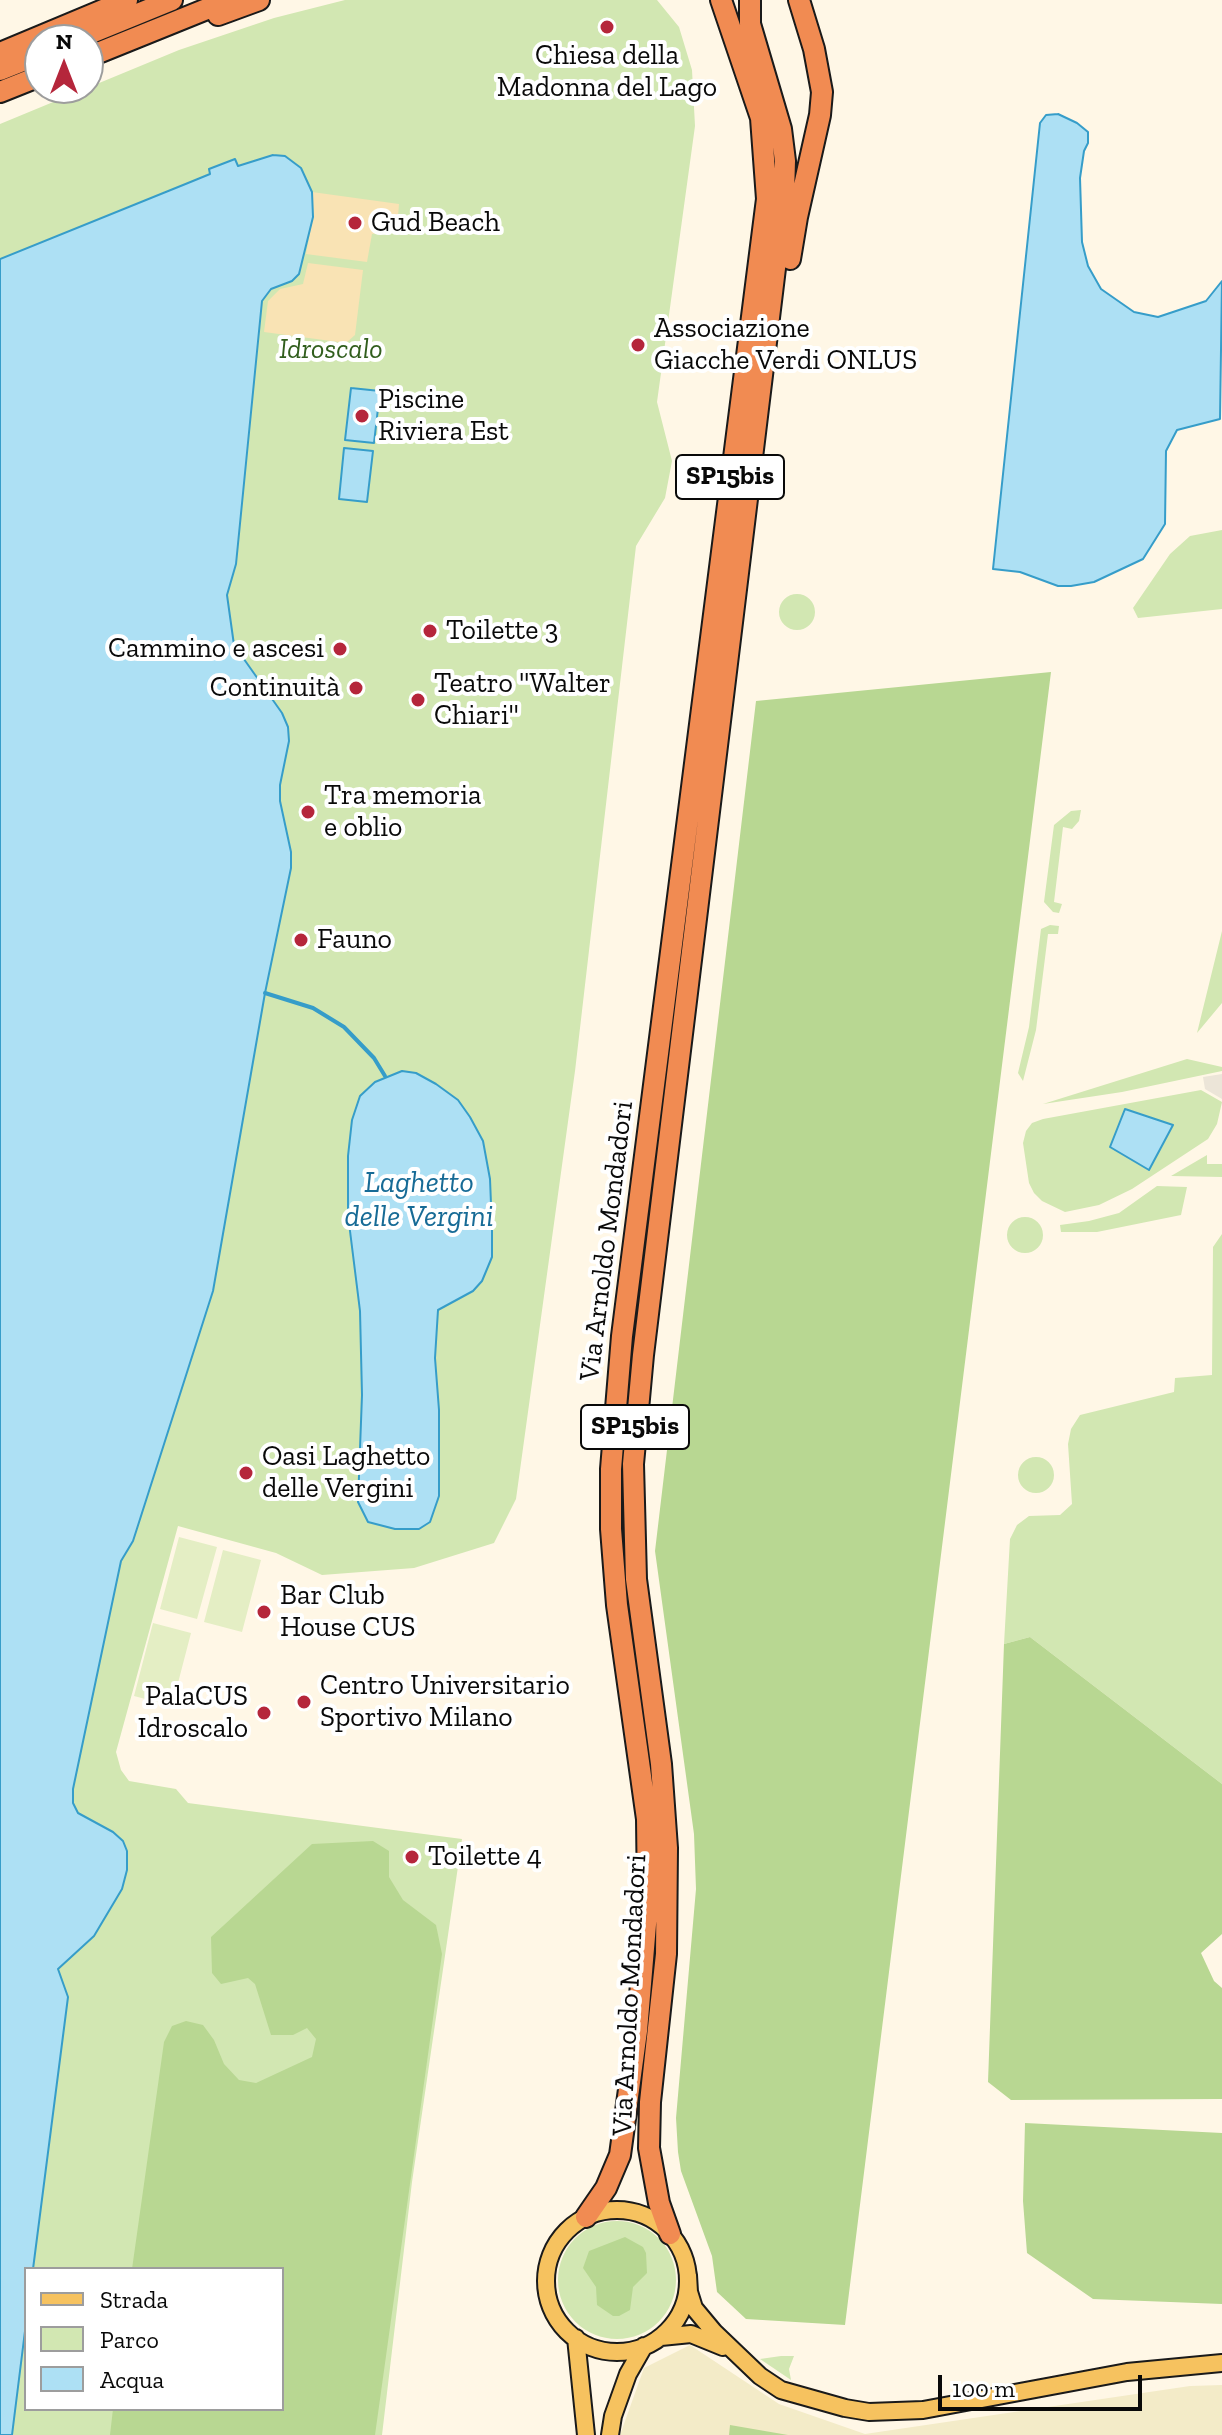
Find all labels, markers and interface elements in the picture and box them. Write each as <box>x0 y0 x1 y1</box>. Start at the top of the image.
marker: Chiesa della Madonna del Lago <box>598 18 616 36</box>
north arrow <box>24 24 104 104</box>
text: N <box>56 28 72 55</box>
place label: Chiesa della Madonna del Lago <box>497 39 717 105</box>
place label: Gud Beach <box>371 206 500 240</box>
marker: Gud Beach <box>346 214 364 232</box>
place label: Associazione Giacche Verdi ONLUS <box>654 312 917 378</box>
park label: Idroscalo <box>279 333 383 367</box>
marker: Associazione Giacche Verdi ONLUS <box>629 336 647 354</box>
place label: Piscine Riviera Est <box>378 383 509 449</box>
marker: Piscine Riviera Est <box>353 407 371 425</box>
road number: SP15bis <box>676 455 784 499</box>
place label: Toilette 3 <box>446 614 558 648</box>
marker: Toilette 3 <box>421 622 439 640</box>
place label: Cammino e ascesi <box>108 632 324 666</box>
marker: Cammino e ascesi <box>331 640 349 658</box>
place label: Teatro "Walter Chiari" <box>434 667 611 733</box>
place label: Continuità <box>210 671 340 705</box>
marker: Continuità <box>347 679 365 697</box>
marker: Teatro "Walter Chiari" <box>409 691 427 709</box>
place label: Tra memoria e oblio <box>324 779 482 845</box>
marker: Tra memoria e oblio <box>299 803 317 821</box>
place label: Fauno <box>317 923 392 957</box>
marker: Fauno <box>292 931 310 949</box>
street label: Via Arnoldo Mondadori <box>573 1099 641 1383</box>
water label: Laghetto delle Vergini <box>344 1165 494 1236</box>
road number: SP15bis <box>581 1405 689 1449</box>
place label: Oasi Laghetto delle Vergini <box>262 1440 430 1506</box>
marker: Oasi Laghetto delle Vergini <box>237 1464 255 1482</box>
place label: Bar Club House CUS <box>280 1579 415 1645</box>
marker: Bar Club House CUS <box>255 1603 273 1621</box>
place label: Centro Universitario Sportivo Milano <box>320 1669 570 1735</box>
place label: PalaCUS Idroscalo <box>138 1680 248 1746</box>
marker: Centro Universitario Sportivo Milano <box>295 1693 313 1711</box>
marker: PalaCUS Idroscalo <box>255 1704 273 1722</box>
place label: Toilette 4 <box>428 1840 542 1874</box>
marker: Toilette 4 <box>403 1848 421 1866</box>
street label: Via Arnoldo Mondadori <box>606 1853 654 2137</box>
legend <box>24 2267 284 2411</box>
text: Strada <box>100 2285 168 2314</box>
text: Parco <box>100 2325 159 2354</box>
scale bar <box>942 2359 1146 2409</box>
text: Acqua <box>100 2365 164 2394</box>
text: 100 m <box>952 2374 1015 2403</box>

